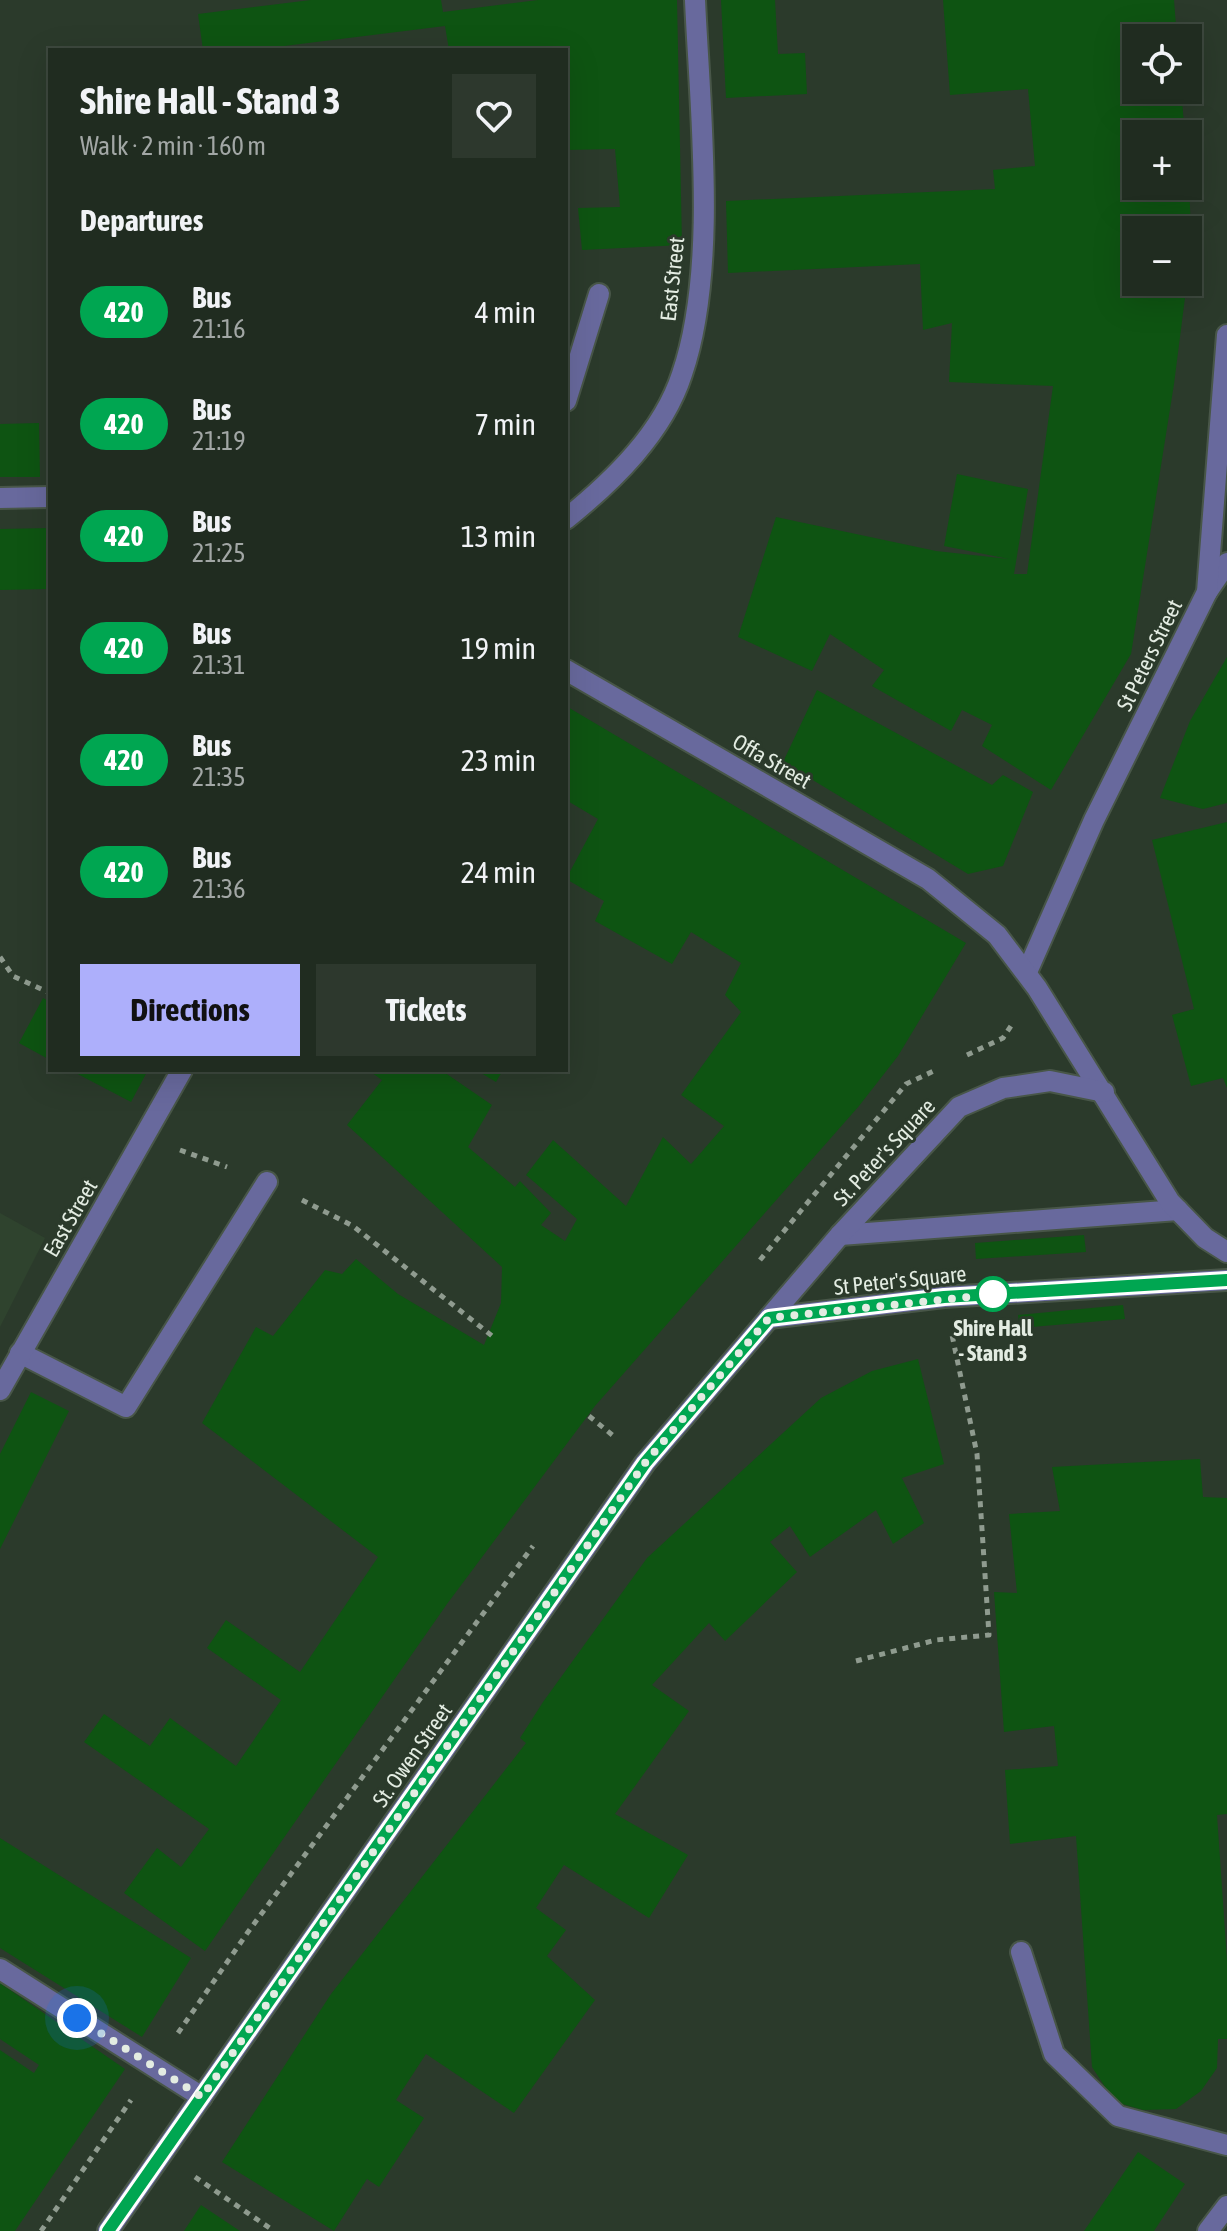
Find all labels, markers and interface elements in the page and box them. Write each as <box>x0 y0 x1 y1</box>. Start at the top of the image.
map controls <box>1122 24 1202 296</box>
button: locate <box>1122 24 1202 104</box>
button: heart <box>452 74 536 158</box>
text: Shire Hall - Stand 3 <box>80 79 341 122</box>
button: + <box>1122 120 1202 200</box>
text: Walk · 2 min · 160 m <box>80 131 266 161</box>
text: Departures <box>80 203 203 237</box>
button: − <box>1122 216 1202 296</box>
street label: East Street <box>655 235 689 323</box>
text: Bus <box>192 280 231 314</box>
text: 4 min <box>475 295 536 329</box>
text: 420 <box>104 296 144 328</box>
text: 21:16 <box>192 314 246 344</box>
text: Bus <box>192 392 231 426</box>
text: 7 min <box>475 407 536 441</box>
text: 420 <box>104 408 144 440</box>
text: 21:19 <box>192 426 246 456</box>
text: Bus <box>192 504 231 538</box>
text: 13 min <box>461 519 536 553</box>
text: 420 <box>104 520 144 552</box>
text: 21:25 <box>192 538 246 568</box>
street label: St Peters Street <box>1111 595 1187 715</box>
text: Bus <box>192 616 231 650</box>
text: 19 min <box>461 631 536 665</box>
text: 420 <box>104 632 144 664</box>
text: 21:31 <box>192 650 246 680</box>
text: Bus <box>192 728 231 762</box>
street label: Offa Street <box>728 728 816 794</box>
text: 23 min <box>461 743 536 777</box>
text: 420 <box>104 744 144 776</box>
text: 21:35 <box>192 762 246 792</box>
text: Bus <box>192 840 231 874</box>
text: 24 min <box>461 855 536 889</box>
text: 420 <box>104 856 144 888</box>
text: 21:36 <box>192 874 246 904</box>
button: Directions <box>80 964 300 1056</box>
button: Tickets <box>316 964 536 1056</box>
street label: St. Peter's Square <box>828 1093 940 1211</box>
street label: East Street <box>37 1175 103 1261</box>
street label: St Peter's Square <box>832 1260 968 1300</box>
marker: Shire Hall - Stand 3 <box>976 1277 1010 1311</box>
place label: Shire Hall - Stand 3 <box>953 1315 1034 1366</box>
street label: St. Owen Street <box>367 1698 457 1812</box>
your location <box>57 1998 97 2038</box>

